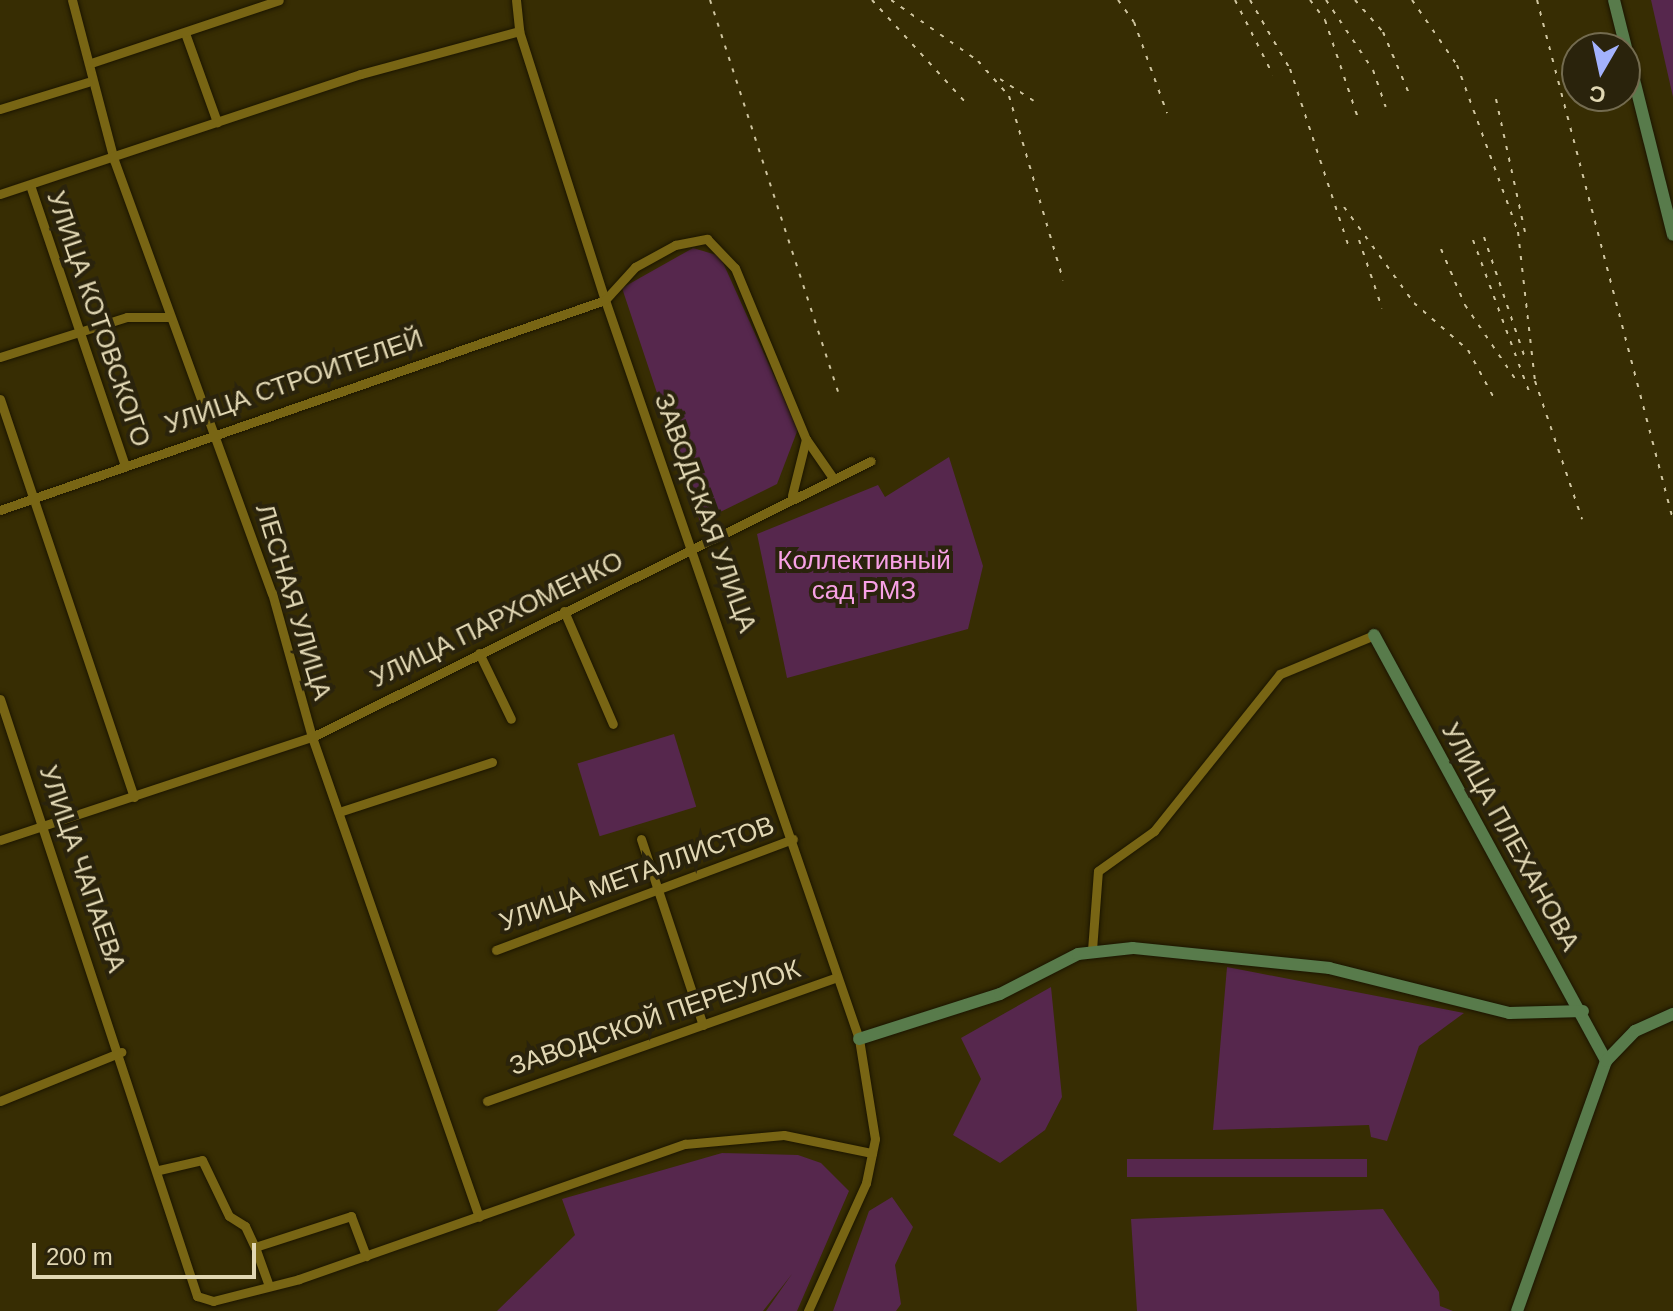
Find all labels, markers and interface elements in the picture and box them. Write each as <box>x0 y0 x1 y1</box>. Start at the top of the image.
north arrow <box>1561 32 1641 112</box>
text: С <box>1588 81 1607 108</box>
street label: УЛИЦА КОТОВСКОГО <box>40 187 156 451</box>
street label: УЛИЦА СТРОИТЕЛЕЙ <box>161 323 427 441</box>
street label: ЗАВОДСКАЯ УЛИЦА <box>647 389 763 637</box>
street label: ЛЕСНАЯ УЛИЦА <box>248 500 338 704</box>
street label: УЛИЦА ПАРХОМЕНКО <box>366 545 628 695</box>
park label: Коллективный сад РМЗ <box>777 545 951 606</box>
street label: УЛИЦА ПЛЕХАНОВА <box>1434 718 1586 956</box>
street label: УЛИЦА ЧАПАЕВА <box>32 761 132 977</box>
street label: УЛИЦА МЕТАЛЛИСТОВ <box>495 810 779 938</box>
street label: ЗАВОДСКОЙ ПЕРЕУЛОК <box>506 954 804 1082</box>
scale bar <box>36 1227 260 1277</box>
text: 200 m <box>46 1243 113 1270</box>

